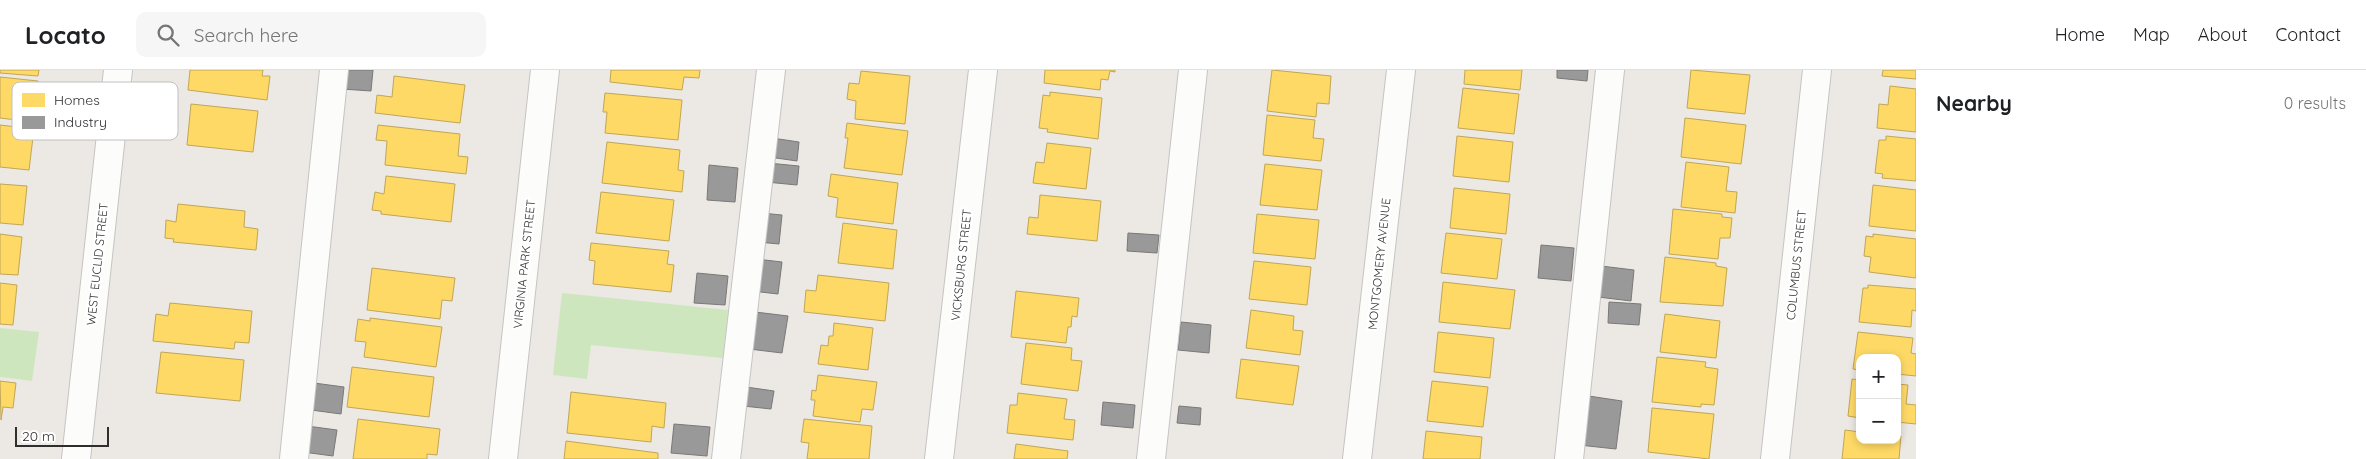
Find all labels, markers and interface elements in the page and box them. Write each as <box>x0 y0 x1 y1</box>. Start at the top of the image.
search box <box>136 12 486 57</box>
text: Locato <box>25 20 106 50</box>
icon: search <box>154 21 182 49</box>
text: Search here <box>194 23 299 47</box>
text: Home <box>2055 23 2105 46</box>
text: Map <box>2133 23 2170 46</box>
text: About <box>2198 23 2248 46</box>
text: Contact <box>2276 23 2341 46</box>
legend <box>12 82 178 140</box>
text: Nearby <box>1936 90 2012 116</box>
text: Homes <box>54 91 100 109</box>
text: 0 results <box>2284 93 2346 113</box>
text: Industry <box>54 113 107 131</box>
street label: MONTGOMERY AVENUE <box>1365 197 1393 331</box>
street label: VIRGINIA PARK STREET <box>510 199 538 329</box>
street label: WEST EUCLID STREET <box>83 202 111 326</box>
street label: VICKSBURG STREET <box>948 208 974 322</box>
street label: COLUMBUS STREET <box>1783 209 1809 321</box>
map controls <box>1856 354 1901 444</box>
button: + <box>1856 354 1901 399</box>
button: − <box>1856 399 1901 444</box>
scale bar <box>15 424 109 447</box>
text: 20 m <box>22 427 55 445</box>

